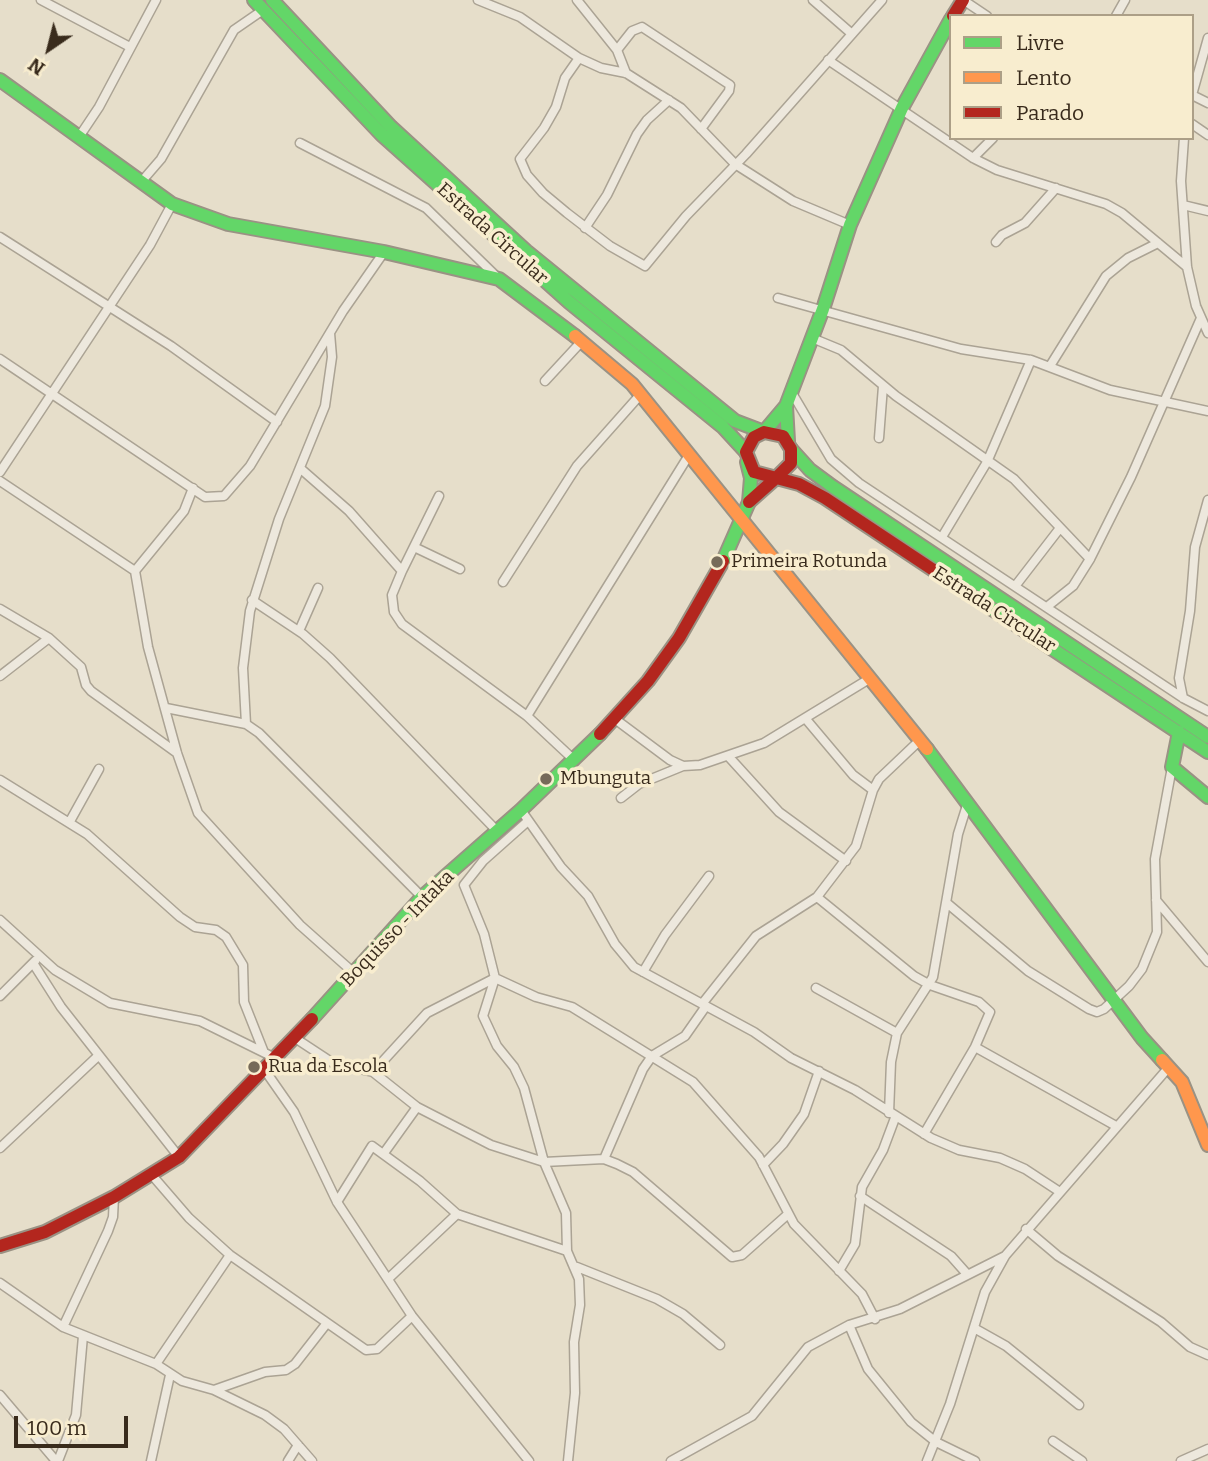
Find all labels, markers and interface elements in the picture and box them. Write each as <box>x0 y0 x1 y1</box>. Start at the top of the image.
north arrow <box>14 14 84 84</box>
legend <box>949 14 1194 140</box>
text: Livre <box>1016 30 1064 56</box>
text: N <box>24 53 49 80</box>
text: Lento <box>1016 65 1072 91</box>
text: Parado <box>1016 100 1084 126</box>
street label: Estrada Circular <box>432 178 552 290</box>
place label: Primeira Rotunda <box>731 551 887 573</box>
marker: Primeira Rotunda <box>709 554 725 570</box>
street label: Estrada Circular <box>929 562 1059 658</box>
place label: Mbunguta <box>560 768 651 790</box>
marker: Mbunguta <box>538 771 554 787</box>
street label: Boquisso - Intaka <box>337 866 459 992</box>
place label: Rua da Escola <box>268 1056 388 1078</box>
marker: Rua da Escola <box>246 1059 262 1075</box>
scale bar <box>18 1402 131 1446</box>
text: 100 m <box>27 1415 87 1441</box>

